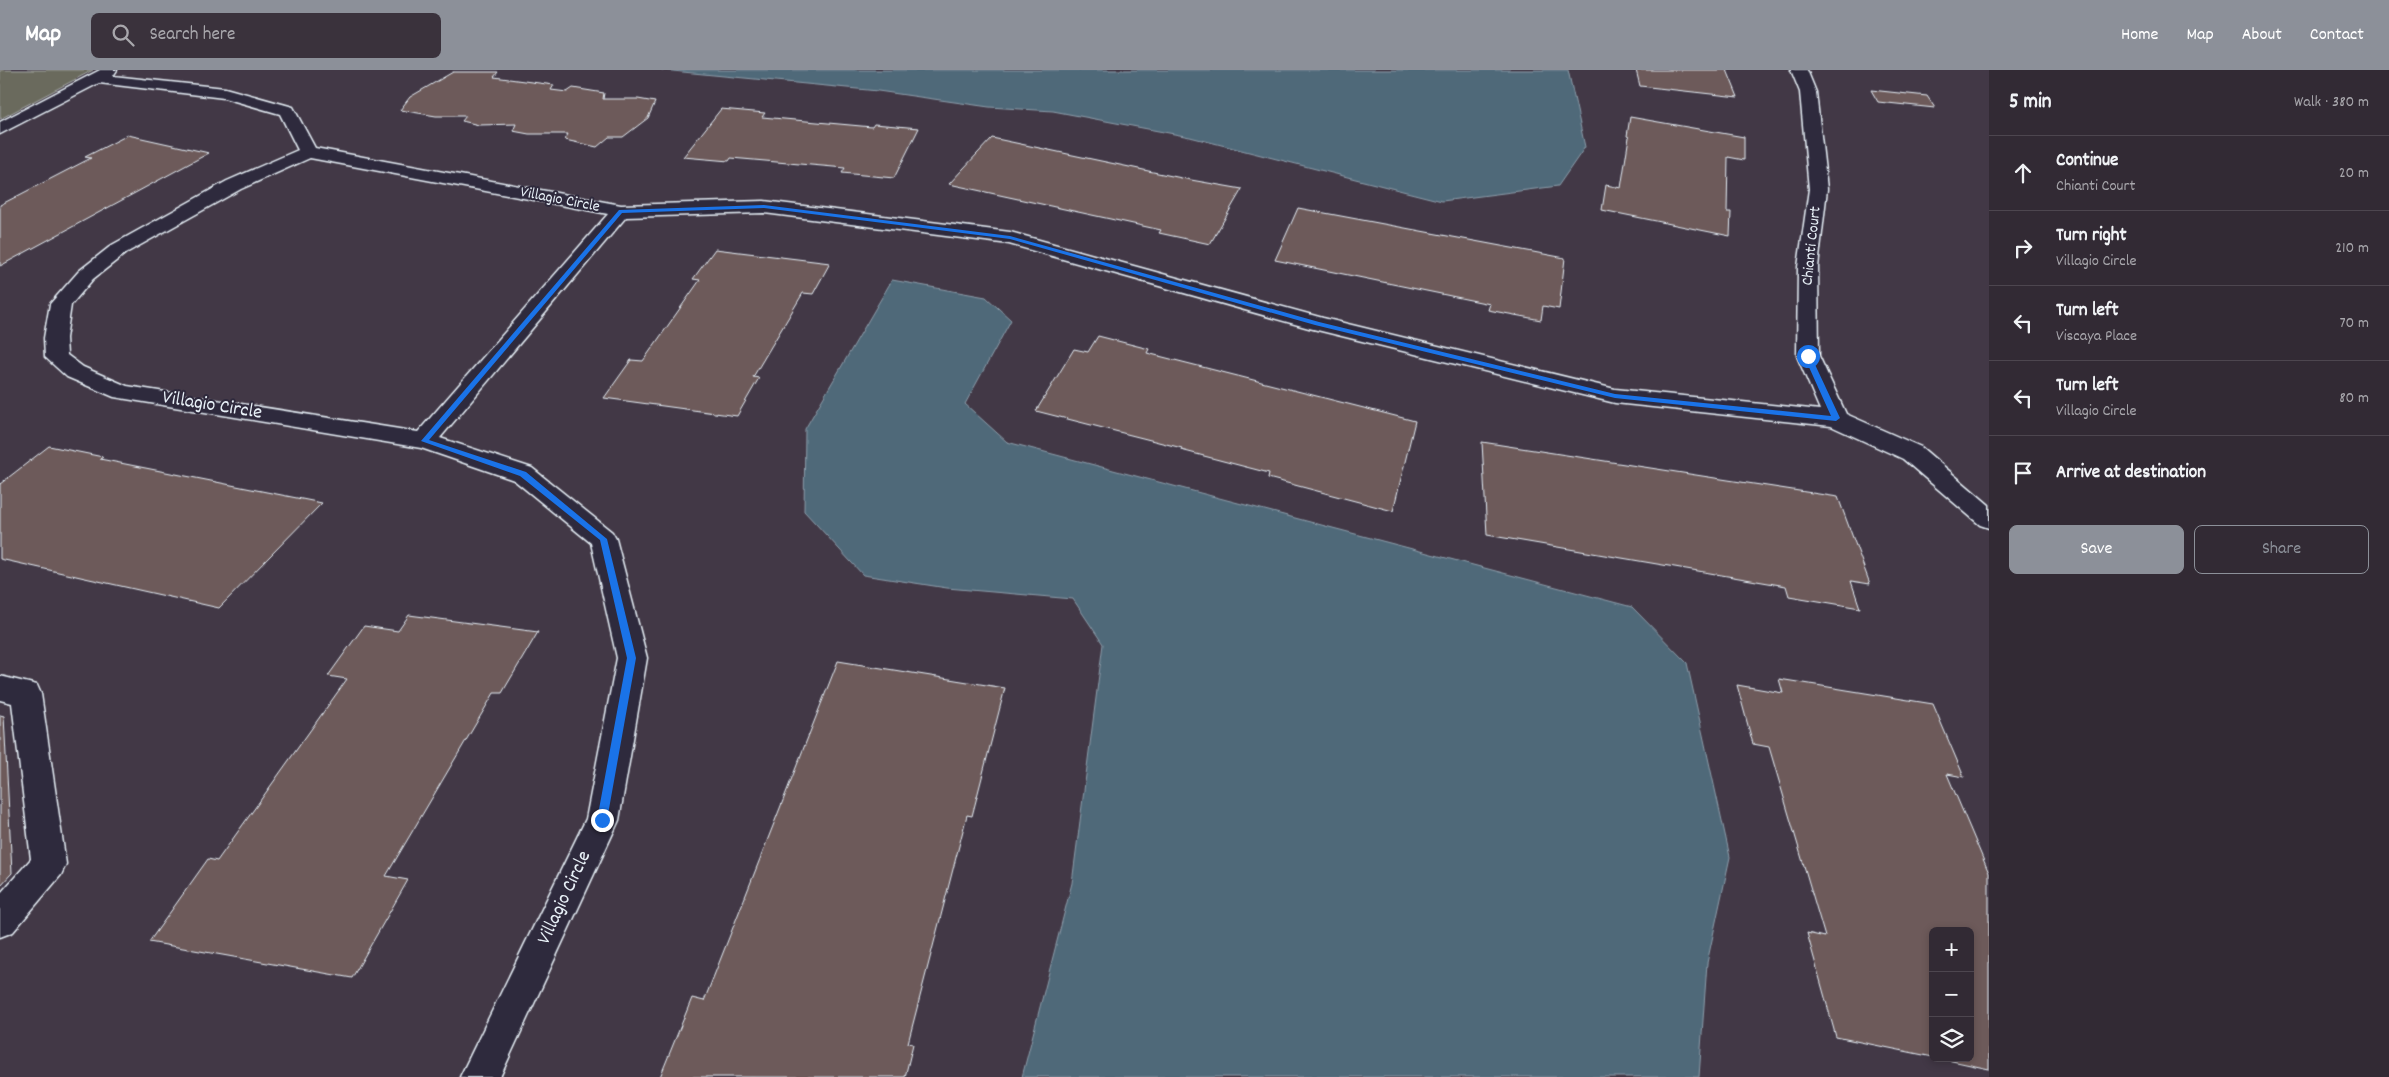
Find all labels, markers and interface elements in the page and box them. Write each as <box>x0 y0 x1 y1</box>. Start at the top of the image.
search box <box>91 13 441 58</box>
text: Map <box>25 18 61 52</box>
icon: search <box>109 21 137 49</box>
text: Search here <box>149 22 235 49</box>
text: Home <box>2121 23 2158 48</box>
text: Map <box>2186 23 2214 48</box>
text: About <box>2242 23 2282 48</box>
text: Contact <box>2310 23 2364 48</box>
text: 5 min <box>2009 88 2052 118</box>
text: Walk · 380 m <box>2294 91 2369 114</box>
text: Continue <box>2056 148 2118 175</box>
icon: ahead <box>2009 159 2037 187</box>
text: 20 m <box>2339 162 2369 185</box>
text: Chianti Court <box>2056 175 2135 198</box>
street label: Villagio Circle <box>518 181 602 219</box>
street label: Chianti Court <box>1796 205 1828 287</box>
text: Turn right <box>2056 223 2127 250</box>
icon: right <box>2009 234 2037 262</box>
text: 210 m <box>2335 237 2369 260</box>
text: Villagio Circle <box>2056 250 2137 273</box>
text: Turn left <box>2056 298 2119 325</box>
icon: left <box>2009 309 2037 337</box>
text: 70 m <box>2339 312 2369 335</box>
text: Viscaya Place <box>2056 325 2137 348</box>
route start <box>1797 345 1820 368</box>
text: Turn left <box>2056 373 2119 400</box>
street label: Villagio Circle <box>160 384 264 428</box>
icon: left <box>2009 384 2037 412</box>
text: 80 m <box>2339 387 2369 410</box>
text: Villagio Circle <box>2056 400 2137 423</box>
icon: arrive <box>2009 459 2037 487</box>
text: Arrive at destination <box>2056 460 2206 487</box>
button: Save <box>2009 525 2184 574</box>
button: Share <box>2194 525 2369 574</box>
route end <box>591 809 614 832</box>
street label: Villagio Circle <box>531 846 599 950</box>
map controls <box>1929 927 1974 1062</box>
button: + <box>1929 927 1974 972</box>
button: − <box>1929 972 1974 1017</box>
button: layers <box>1929 1017 1974 1062</box>

